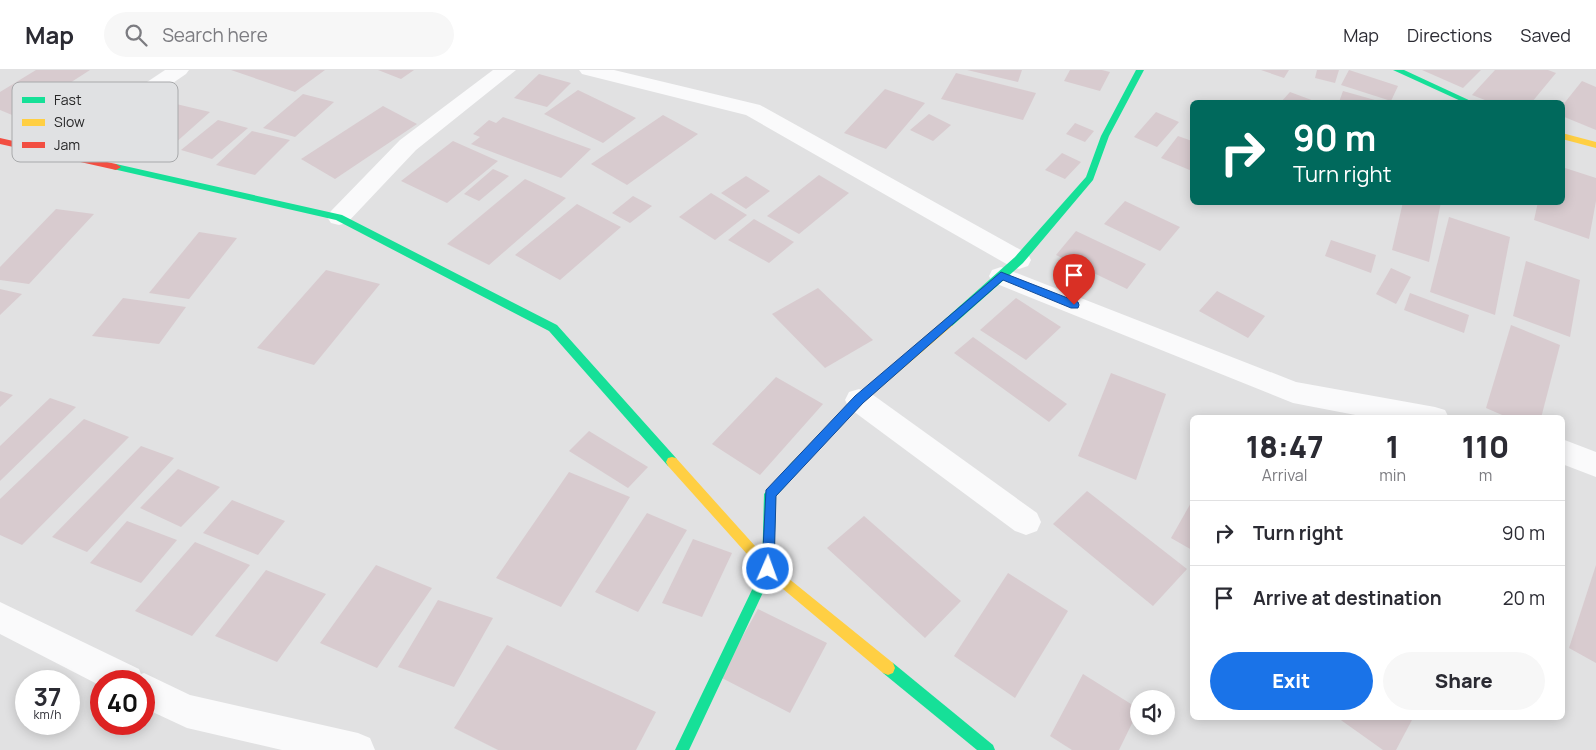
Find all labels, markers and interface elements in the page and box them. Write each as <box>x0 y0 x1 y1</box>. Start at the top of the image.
search box <box>104 12 454 57</box>
text: Map <box>25 18 74 51</box>
icon: search <box>122 21 150 49</box>
text: Search here <box>162 22 268 48</box>
text: Map <box>1343 23 1379 47</box>
text: Directions <box>1407 23 1492 47</box>
text: Saved <box>1520 23 1571 47</box>
legend <box>12 82 178 162</box>
text: Fast <box>54 90 82 109</box>
text: Slow <box>54 112 85 131</box>
text: 90 m <box>1293 114 1376 162</box>
icon: right <box>1210 120 1275 185</box>
text: Jam <box>54 135 80 154</box>
text: Turn right <box>1293 159 1391 189</box>
pin <box>1053 254 1095 305</box>
icon: arrive <box>1060 261 1088 289</box>
text: 18:47 <box>1246 426 1324 467</box>
text: 1 <box>1386 426 1399 467</box>
text: 110 <box>1462 426 1509 467</box>
text: Arrival <box>1262 464 1307 486</box>
text: min <box>1379 464 1406 486</box>
text: m <box>1479 464 1492 486</box>
icon: right <box>1210 519 1238 547</box>
text: Turn right <box>1253 520 1343 546</box>
text: 90 m <box>1502 520 1545 546</box>
position arrow <box>741 542 793 594</box>
icon: arrive <box>1210 584 1238 612</box>
text: Arrive at destination <box>1253 585 1442 611</box>
text: 20 m <box>1503 585 1545 611</box>
button: Exit <box>1210 652 1373 710</box>
button: Share <box>1383 652 1545 710</box>
speed limit sign: 40 <box>90 670 155 735</box>
text: 37 <box>34 679 61 714</box>
map controls <box>1130 690 1175 735</box>
button: sound <box>1130 690 1175 735</box>
text: km/h <box>34 706 61 723</box>

